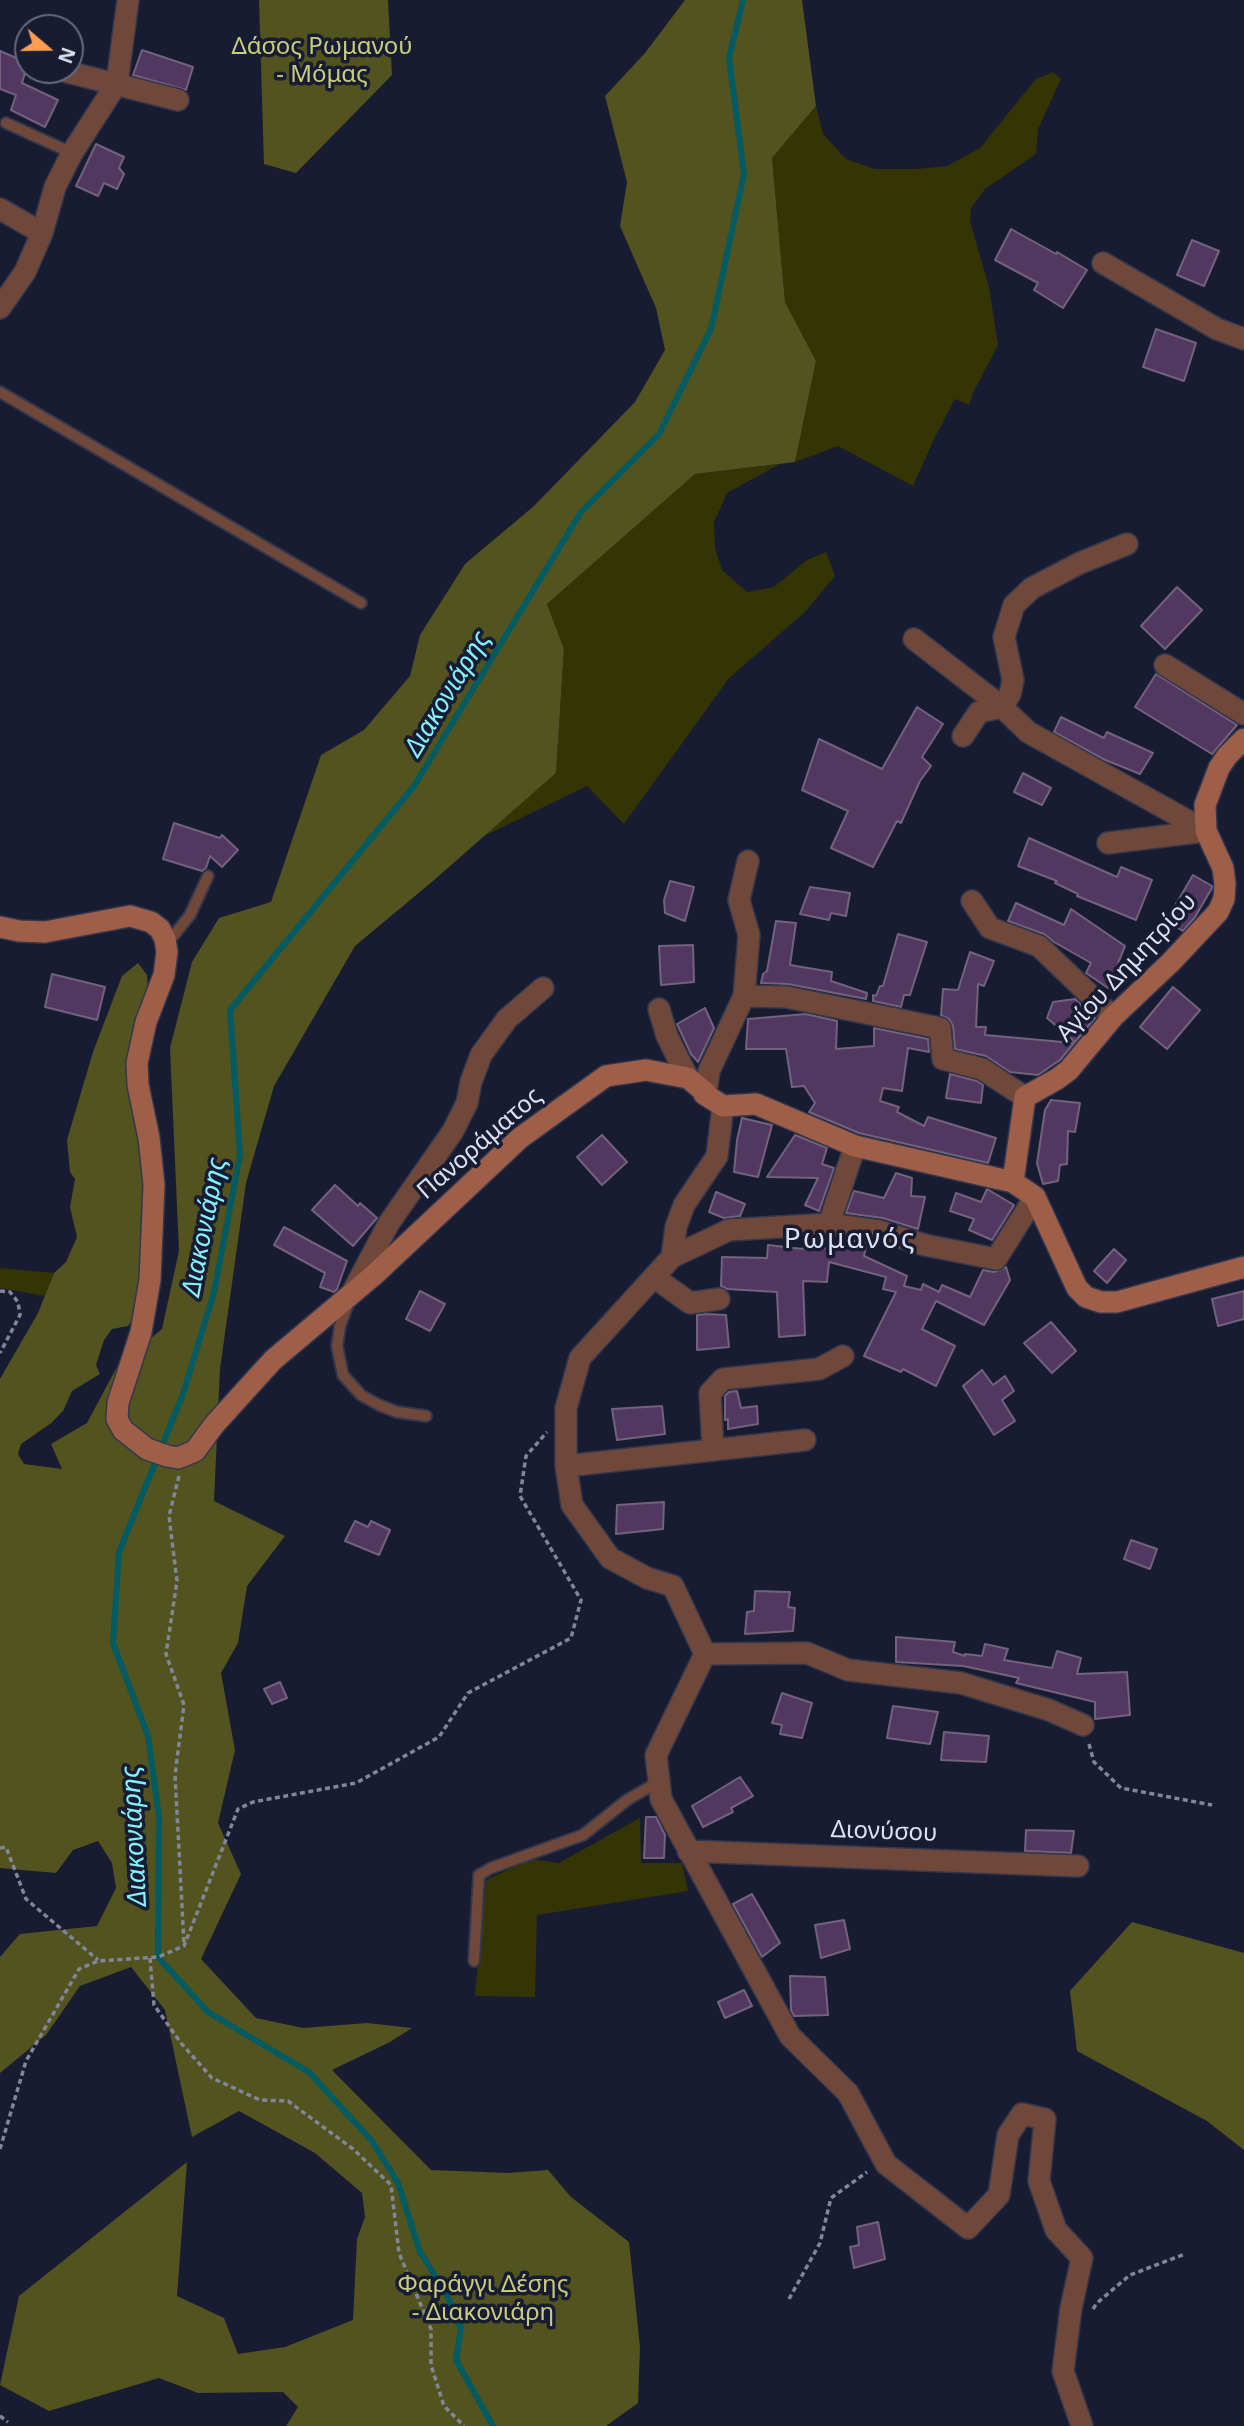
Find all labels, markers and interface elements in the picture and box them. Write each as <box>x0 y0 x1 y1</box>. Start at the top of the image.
north arrow <box>14 14 84 84</box>
park label: Δάσος Ρωμανού - Μόμας <box>231 33 413 89</box>
text: N <box>52 44 82 67</box>
water label: Διακονιάρης <box>398 626 498 762</box>
street label: Αγίου Δημητρίου <box>1051 888 1203 1048</box>
street label: Πανοράματος <box>412 1082 548 1206</box>
water label: Διακονιάρης <box>176 1155 234 1299</box>
district label: Ρωμανός <box>785 1223 915 1257</box>
water label: Διακονιάρης <box>116 1765 154 1907</box>
street label: Διονύσου <box>830 1816 938 1848</box>
park label: Φαράγγι Δέσης - Διακονιάρη <box>398 2271 568 2327</box>

